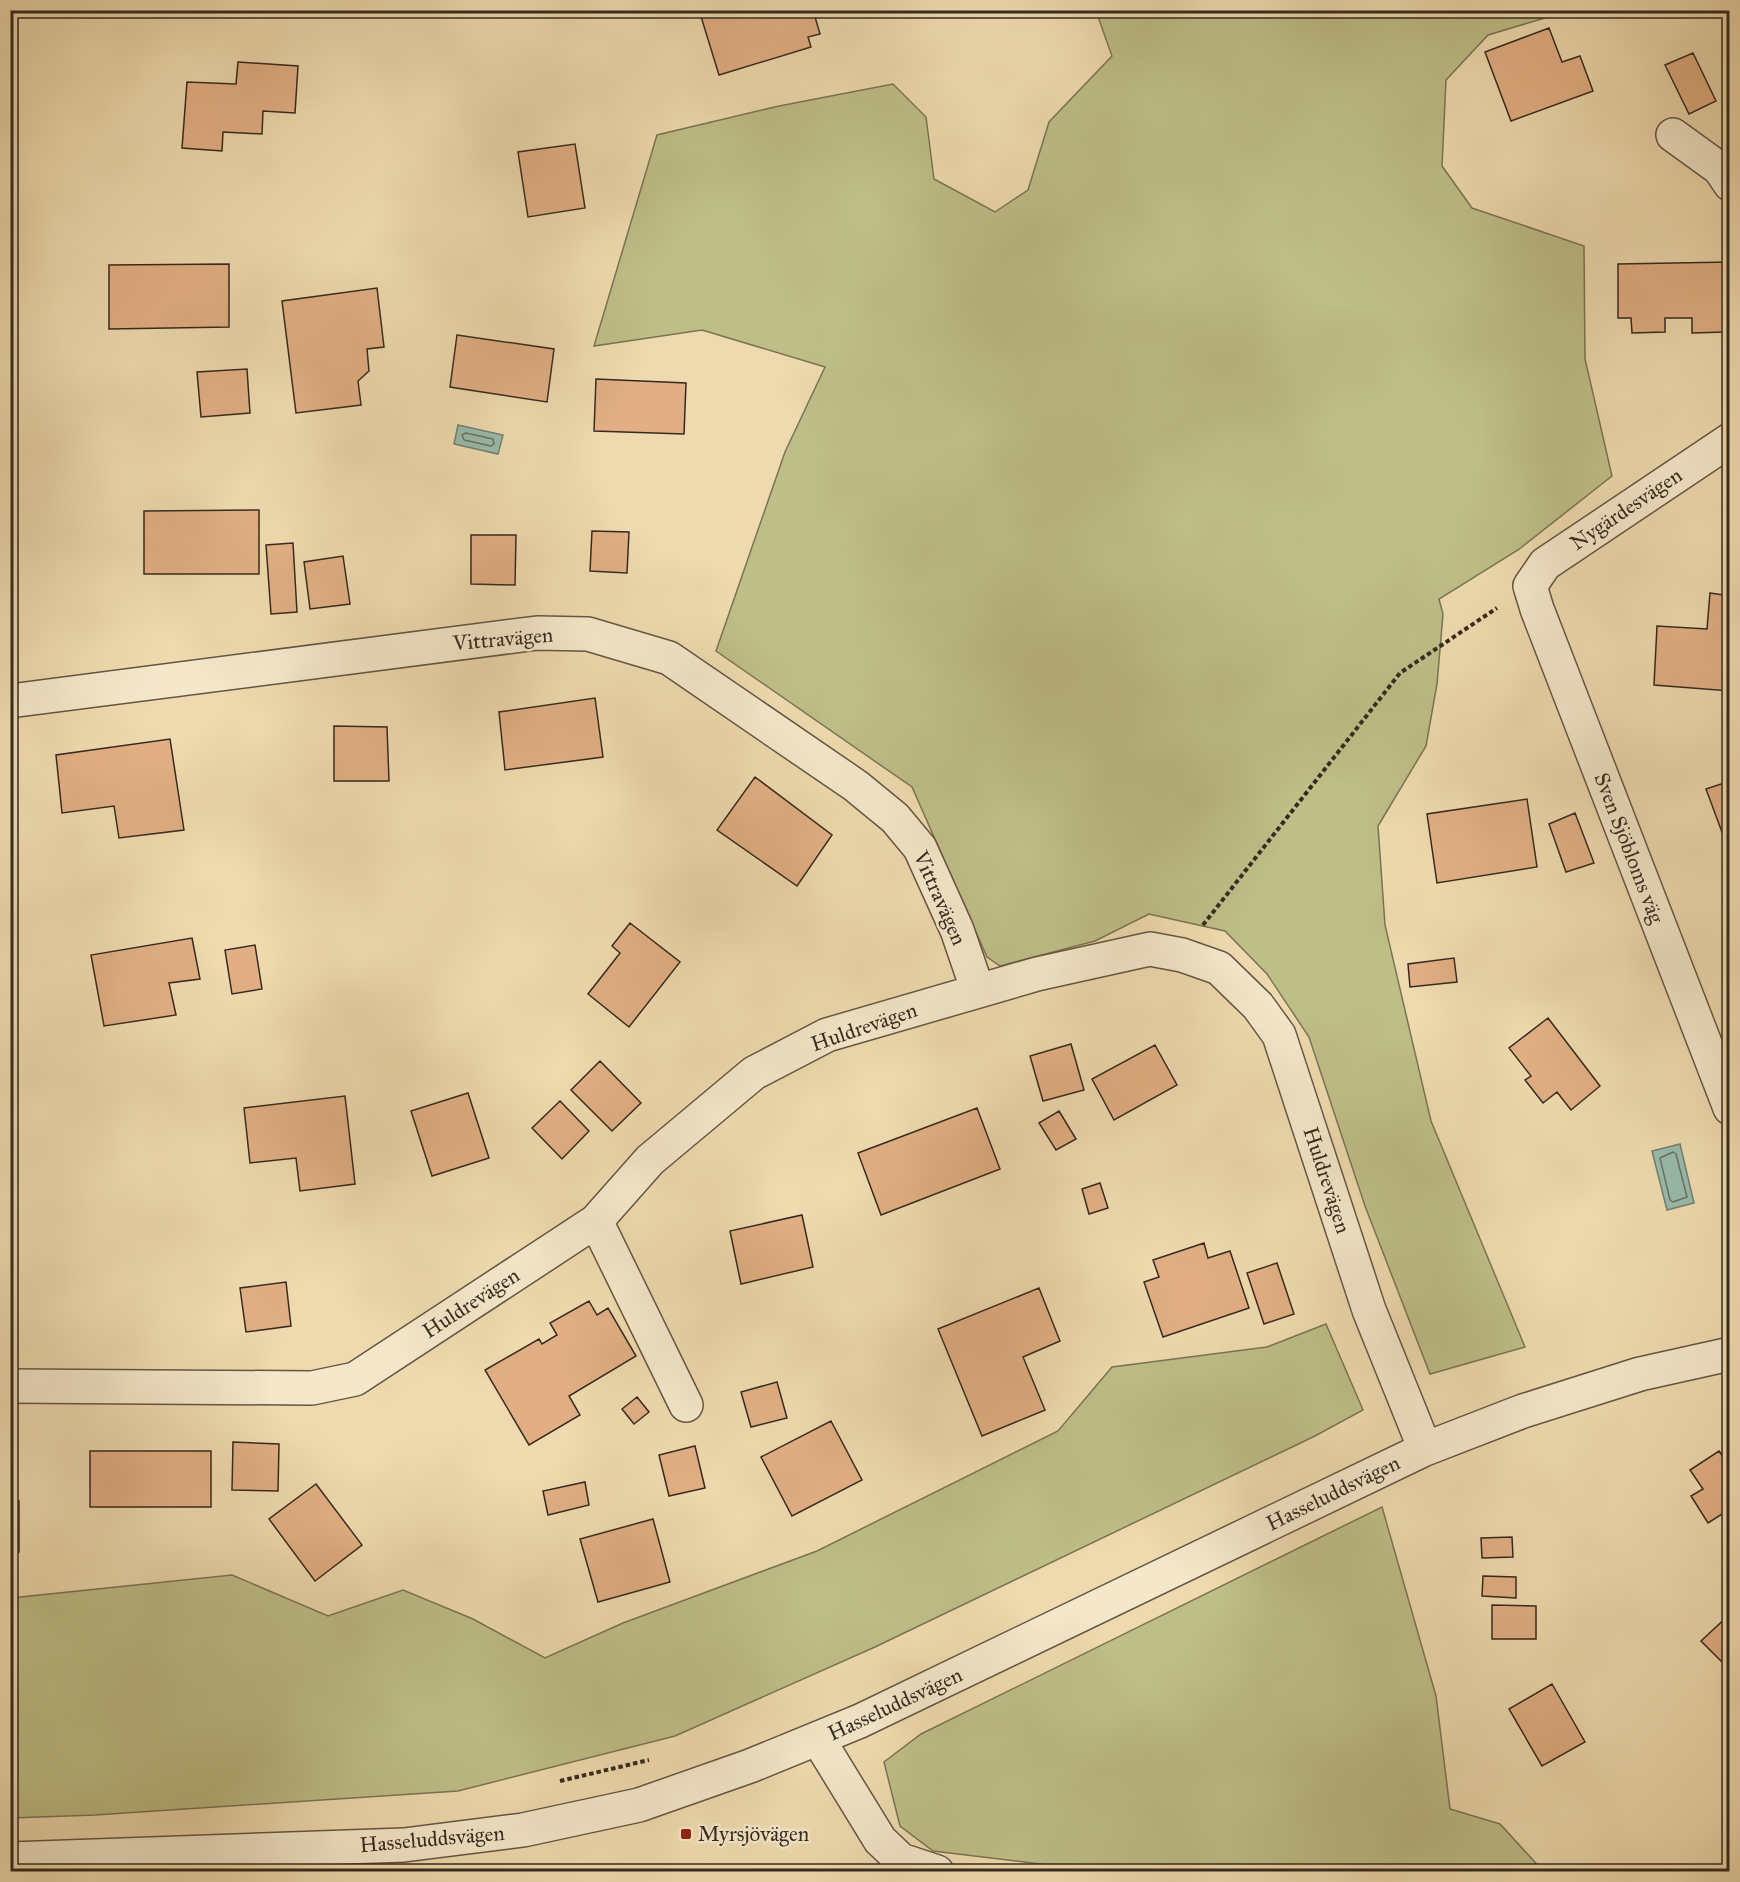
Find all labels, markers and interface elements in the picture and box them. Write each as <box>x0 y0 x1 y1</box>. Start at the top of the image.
street label: Nygärdesvägen <box>1565 462 1687 556</box>
street label: Vittravägen <box>451 622 554 656</box>
street label: Sven Sjöbloms väg <box>1588 769 1670 927</box>
street label: Vittravägen <box>907 846 972 949</box>
street label: Huldrevägen <box>808 997 920 1057</box>
street label: Huldrevägen <box>1298 1123 1356 1237</box>
street label: Huldrevägen <box>418 1262 524 1344</box>
street label: Hasseluddsvägen <box>1262 1449 1404 1537</box>
street label: Hasseluddsvägen <box>824 1661 966 1747</box>
street label: Hasseluddsvägen <box>358 1820 506 1858</box>
place label: Myrsjövägen <box>698 1821 809 1847</box>
marker: Myrsjövägen <box>679 1827 693 1841</box>

